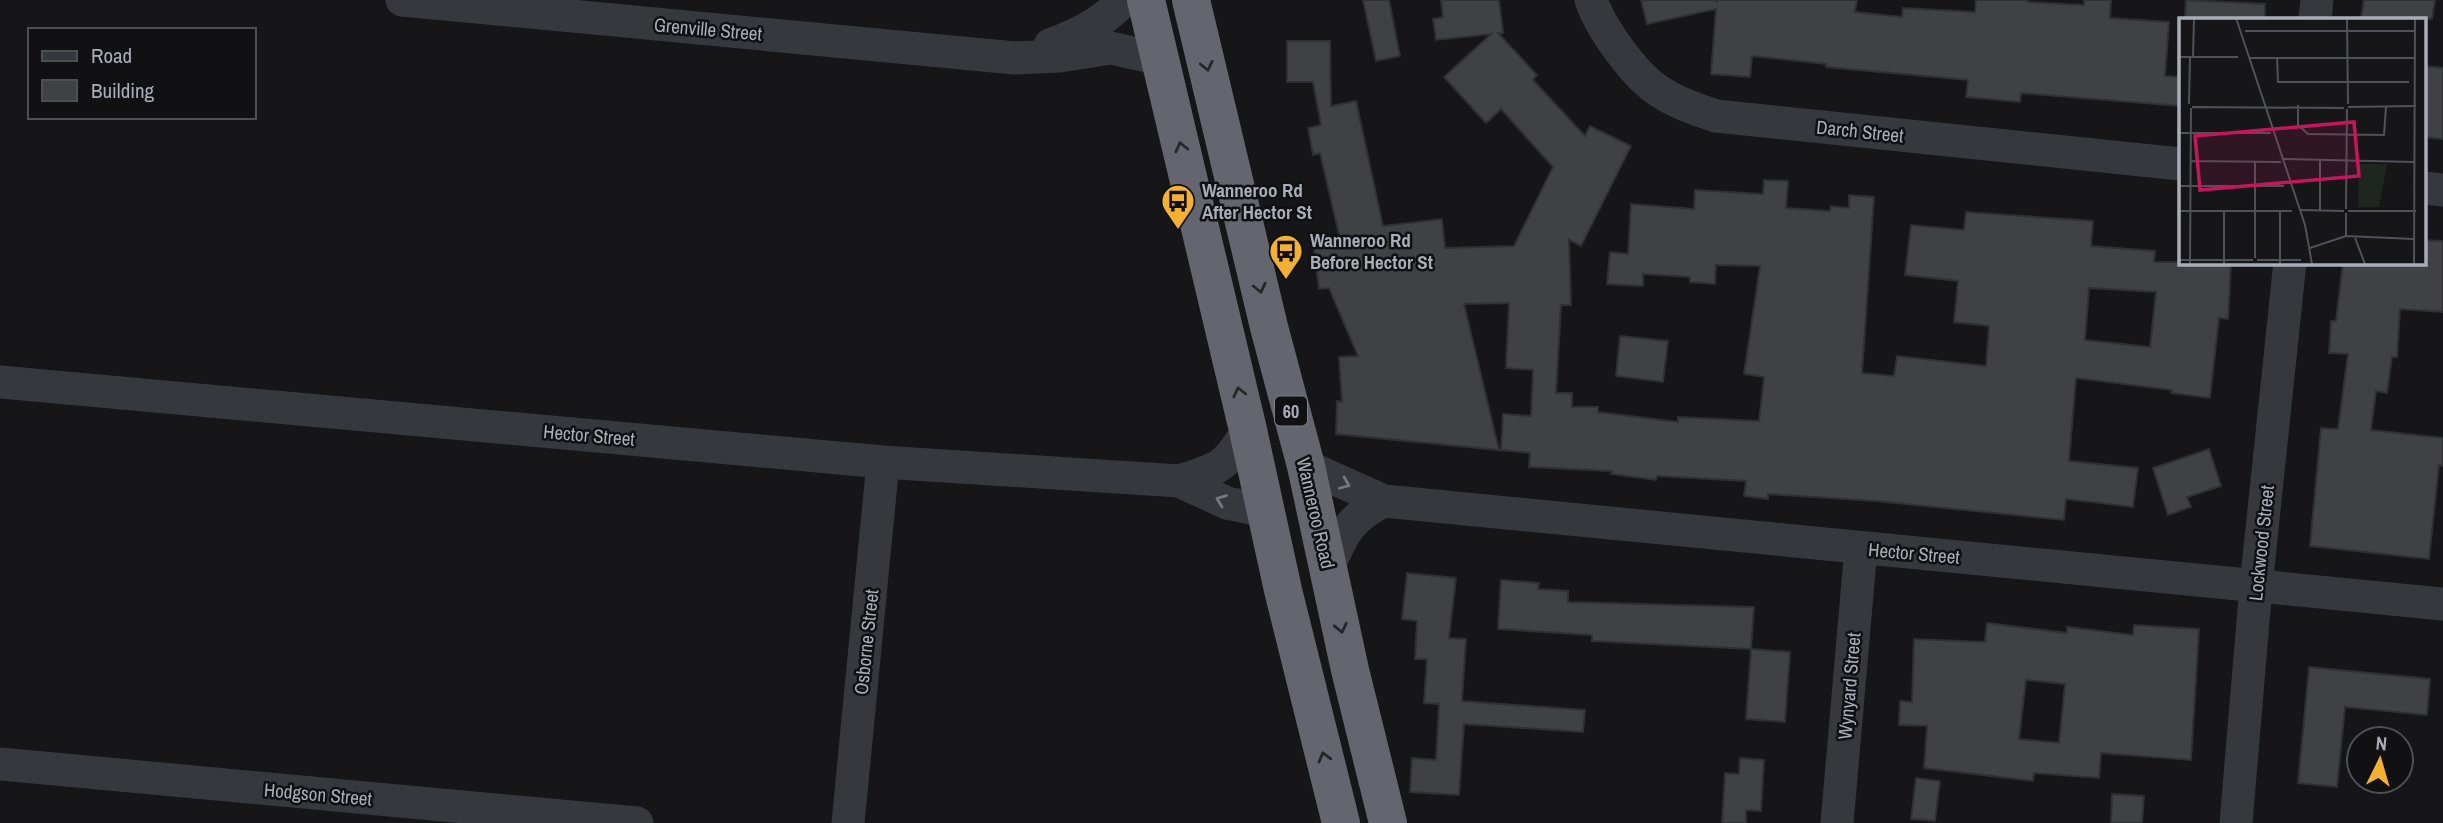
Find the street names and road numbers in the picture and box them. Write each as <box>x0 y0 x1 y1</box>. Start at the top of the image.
street label: Grenville Street <box>653 11 764 47</box>
street label: Darch Street <box>1815 113 1906 149</box>
road number: 60 <box>1275 396 1307 426</box>
street label: Hector Street <box>542 418 637 452</box>
street label: Wanneroo Road <box>1291 455 1341 571</box>
street label: Lockwood Street <box>2242 483 2280 602</box>
street label: Hector Street <box>1867 536 1962 570</box>
street label: Osborne Street <box>848 587 885 696</box>
street label: Wynyard Street <box>1831 631 1867 741</box>
street label: Hodgson Street <box>263 776 374 812</box>

